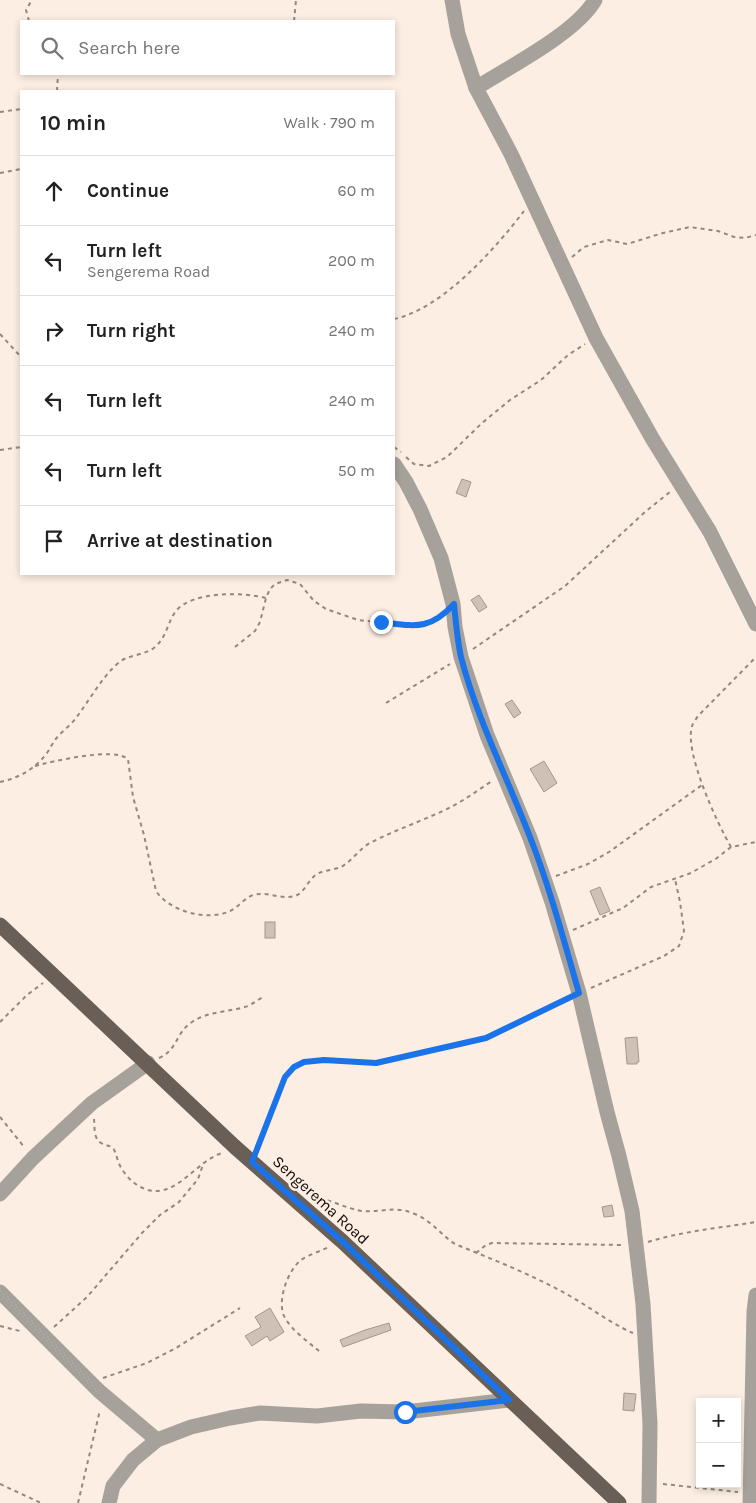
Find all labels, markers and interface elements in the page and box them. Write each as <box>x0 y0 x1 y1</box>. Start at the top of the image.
search box <box>20 20 395 75</box>
icon: search <box>38 34 66 62</box>
text: Search here <box>78 37 180 59</box>
text: 10 min <box>40 111 106 135</box>
text: Walk · 790 m <box>283 113 375 132</box>
icon: ahead <box>40 177 68 205</box>
text: Continue <box>87 180 169 202</box>
text: 60 m <box>338 181 375 200</box>
text: Turn left <box>87 240 162 262</box>
icon: left <box>40 247 68 275</box>
text: 200 m <box>328 251 375 270</box>
text: Sengerema Road <box>87 262 210 281</box>
icon: right <box>40 317 68 345</box>
text: Turn right <box>87 320 176 342</box>
text: 240 m <box>329 321 375 340</box>
icon: left <box>40 387 68 415</box>
text: Turn left <box>87 390 162 412</box>
text: 240 m <box>329 391 375 410</box>
icon: left <box>40 457 68 485</box>
text: Turn left <box>87 460 162 482</box>
text: 50 m <box>338 461 375 480</box>
icon: arrive <box>40 527 68 555</box>
text: Arrive at destination <box>87 530 273 552</box>
route end <box>370 611 393 634</box>
street label: Sengerema Road <box>269 1152 373 1248</box>
map controls <box>696 1398 741 1488</box>
button: + <box>696 1398 741 1443</box>
route start <box>394 1401 417 1424</box>
button: − <box>696 1443 741 1488</box>

